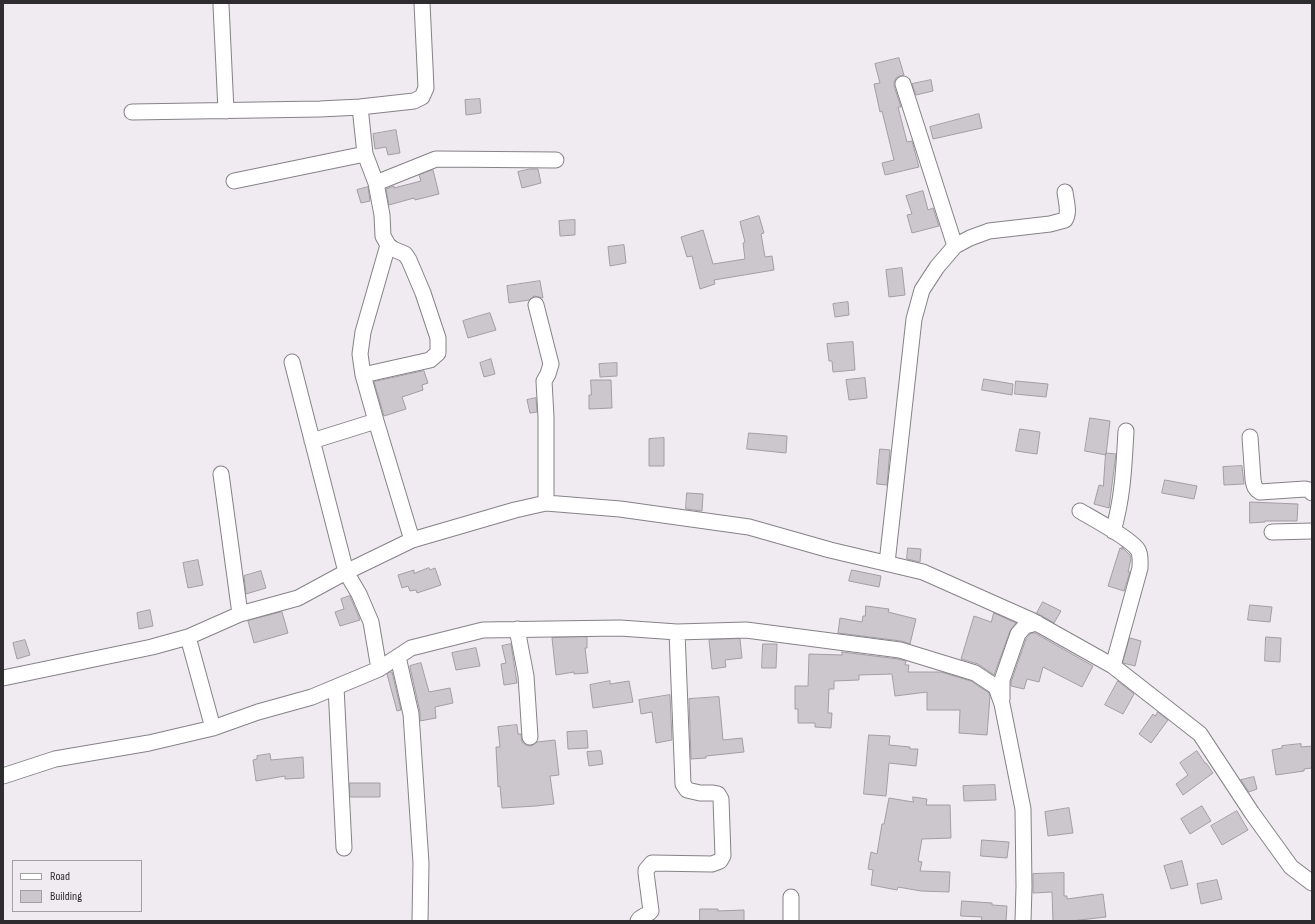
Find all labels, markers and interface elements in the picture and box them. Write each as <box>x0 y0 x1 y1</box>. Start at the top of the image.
legend <box>12 860 142 912</box>
text: Road <box>50 869 70 884</box>
text: Building <box>50 889 82 904</box>

